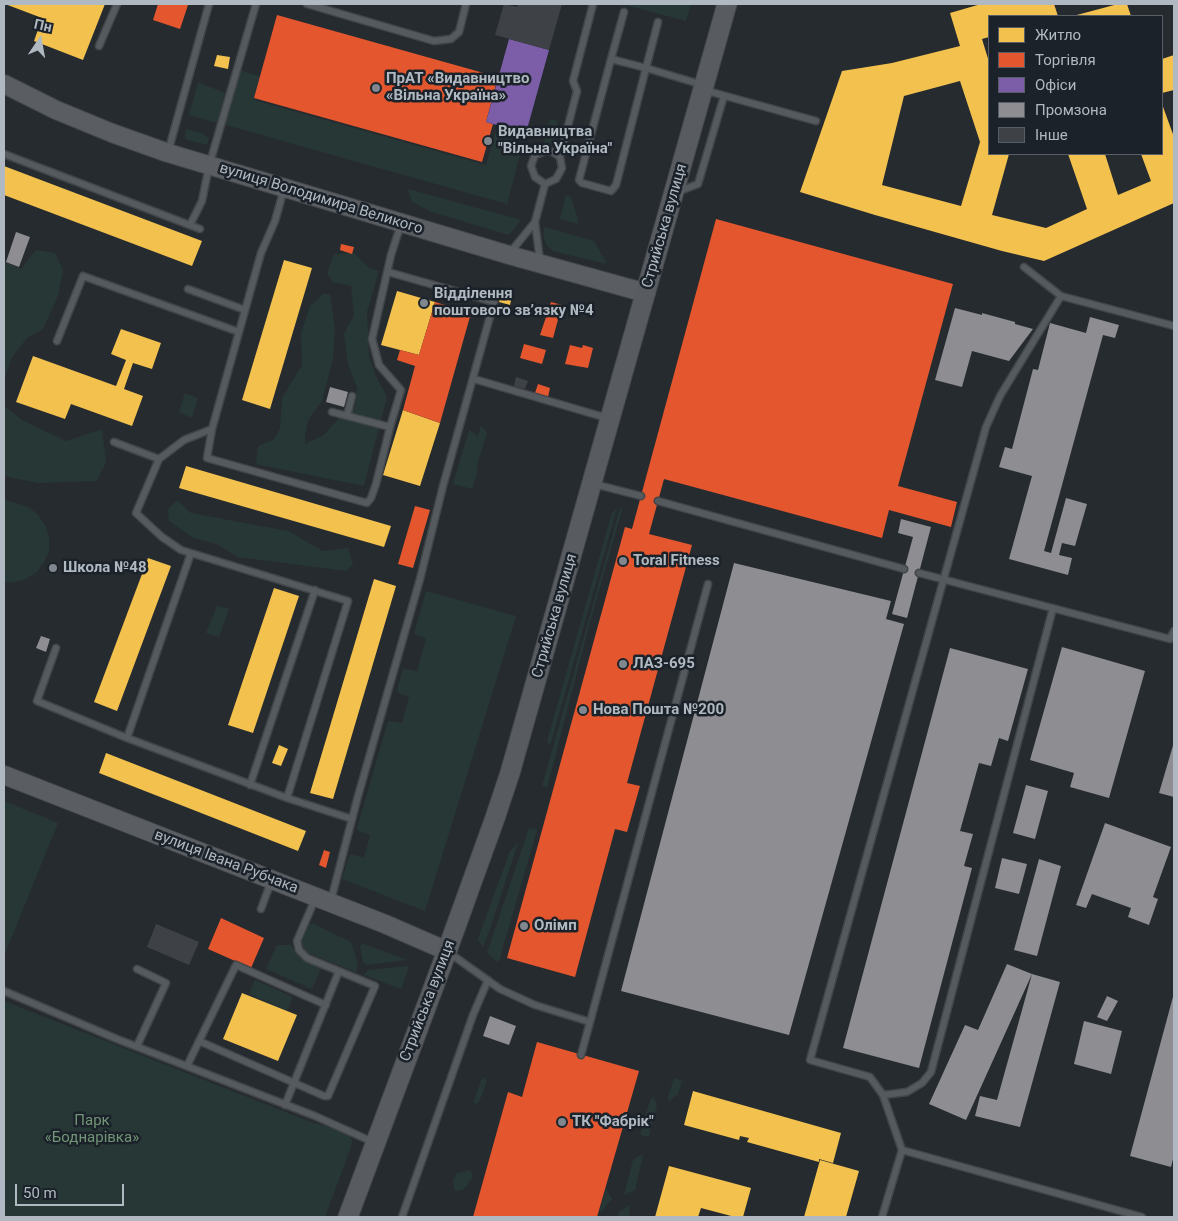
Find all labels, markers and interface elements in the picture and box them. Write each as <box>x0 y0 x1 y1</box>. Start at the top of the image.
north arrow <box>15 15 65 65</box>
legend <box>988 15 1163 155</box>
text: Пн <box>33 16 53 35</box>
text: Житло <box>1035 26 1081 44</box>
text: Торгівля <box>1035 51 1096 69</box>
place label: ПрАТ «Видавництво «Вільна Україна» <box>386 70 529 105</box>
text: Офіси <box>1035 76 1076 94</box>
marker: ПрАТ «Видавництво «Вільна Україна» <box>370 82 382 94</box>
text: Промзона <box>1035 101 1107 119</box>
place label: Видавництва "Вільна Україна" <box>498 123 612 158</box>
text: Інше <box>1035 126 1068 144</box>
marker: Видавництва "Вільна Україна" <box>482 135 494 147</box>
street label: вулиця Володимира Великого <box>217 159 425 239</box>
street label: Стрийська вулиця <box>639 162 691 290</box>
place label: Відділення поштового зв’язку №4 <box>434 285 594 320</box>
marker: Відділення поштового зв’язку №4 <box>418 297 430 309</box>
street label: Стрийська вулиця <box>529 552 581 680</box>
place label: Toral Fitness <box>633 552 720 570</box>
marker: Toral Fitness <box>617 555 629 567</box>
place label: Школа №48 <box>63 559 147 577</box>
marker: Школа №48 <box>47 562 59 574</box>
place label: ЛАЗ-695 <box>633 655 695 673</box>
marker: ЛАЗ-695 <box>617 658 629 670</box>
place label: Нова Пошта №200 <box>593 701 724 719</box>
marker: Нова Пошта №200 <box>577 704 589 716</box>
street label: вулиця Івана Рубчака <box>152 826 300 898</box>
place label: Олімп <box>534 917 577 935</box>
marker: Олімп <box>518 920 530 932</box>
street label: Стрийська вулиця <box>397 938 459 1064</box>
park label: Парк «Боднарівка» <box>45 1112 139 1147</box>
place label: ТК "Фабрік" <box>572 1113 654 1131</box>
marker: ТК "Фабрік" <box>556 1116 568 1128</box>
scale bar <box>18 1174 126 1206</box>
text: 50 m <box>23 1184 57 1202</box>

